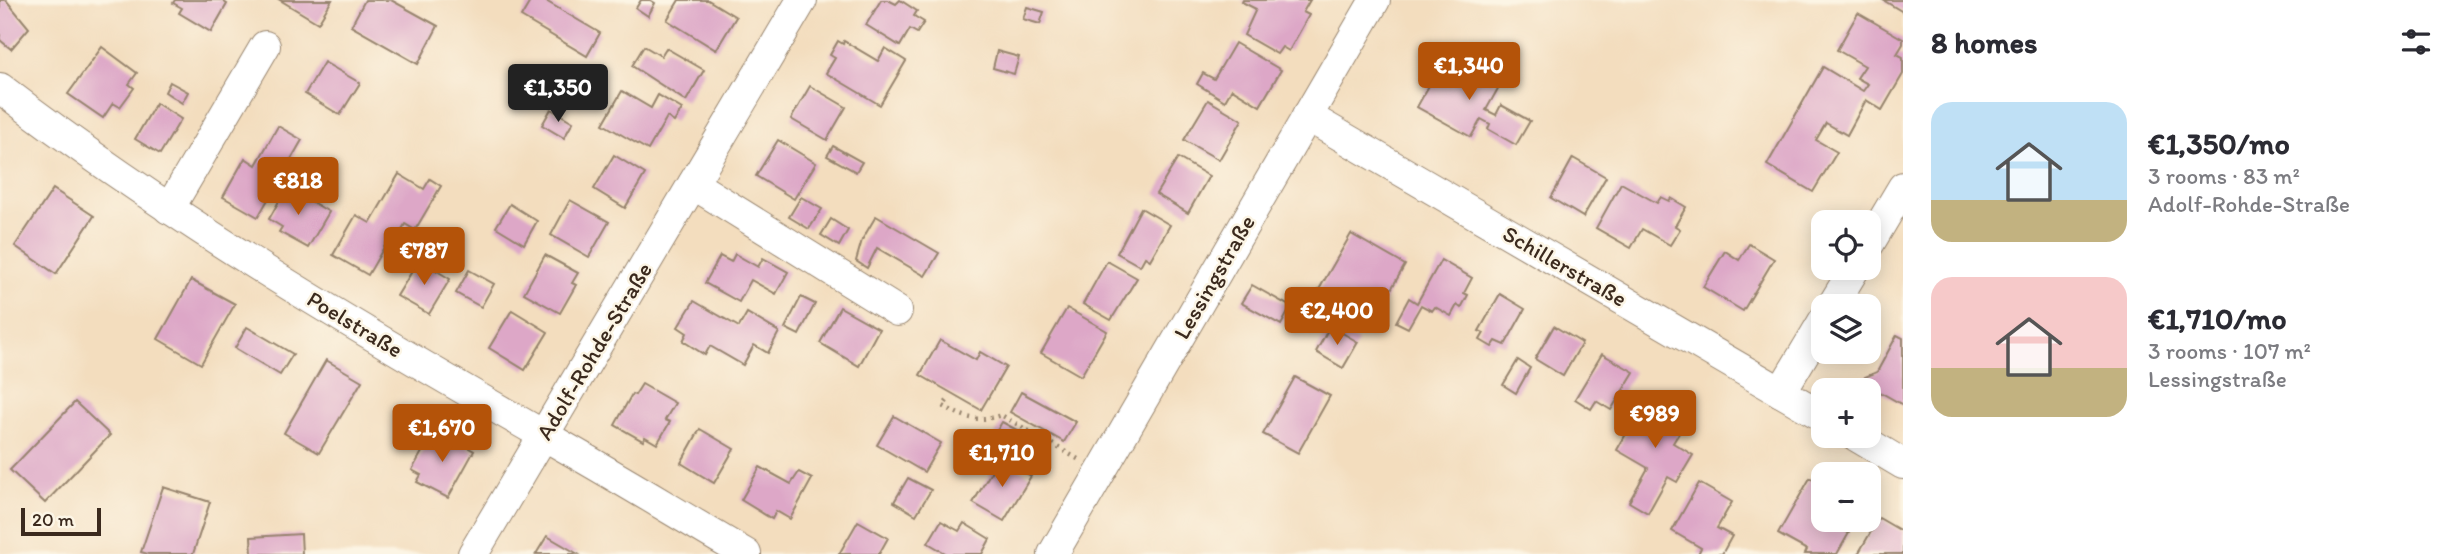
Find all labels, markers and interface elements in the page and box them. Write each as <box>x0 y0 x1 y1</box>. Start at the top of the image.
icon: filters <box>2397 23 2435 61</box>
text: 8 homes <box>1931 24 2038 61</box>
pin: €1,340 <box>1412 42 1526 102</box>
text: €1,340 <box>1434 51 1504 79</box>
pin: €1,350 <box>501 64 615 124</box>
text: €1,350 <box>524 73 592 101</box>
text: €1,350/mo <box>2148 125 2290 162</box>
icon: home <box>1987 130 2071 214</box>
pin: €818 <box>257 158 339 217</box>
text: 3 rooms · 83 m² <box>2148 162 2300 190</box>
text: €818 <box>273 166 323 194</box>
text: Adolf-Rohde-Straße <box>2148 190 2350 218</box>
street label: Lessingstraße <box>1167 210 1261 344</box>
map controls <box>1811 210 1881 532</box>
button: locate <box>1811 210 1881 280</box>
street label: Schillerstraße <box>1498 219 1632 313</box>
pin: €787 <box>383 228 465 287</box>
text: €787 <box>400 236 448 264</box>
street label: Adolf-Rohde-Straße <box>530 257 658 445</box>
street label: Poelstraße <box>302 285 408 363</box>
pin: €2,400 <box>1280 288 1394 347</box>
button: layers <box>1811 294 1881 364</box>
text: €2,400 <box>1301 296 1373 324</box>
text: €1,710/mo <box>2148 300 2287 337</box>
icon: home <box>1987 305 2071 389</box>
text: 3 rooms · 107 m² <box>2148 337 2311 365</box>
text: Lessingstraße <box>2148 365 2287 393</box>
button: + <box>1811 378 1881 448</box>
pin: €989 <box>1614 391 1696 450</box>
text: €989 <box>1630 399 1680 427</box>
pin: €1,670 <box>385 405 499 464</box>
text: €1,670 <box>409 413 476 441</box>
pin: €1,710 <box>945 430 1059 489</box>
text: €1,710 <box>969 438 1035 466</box>
button: − <box>1811 462 1881 532</box>
scale bar <box>21 505 102 537</box>
text: 20 m <box>32 508 74 531</box>

